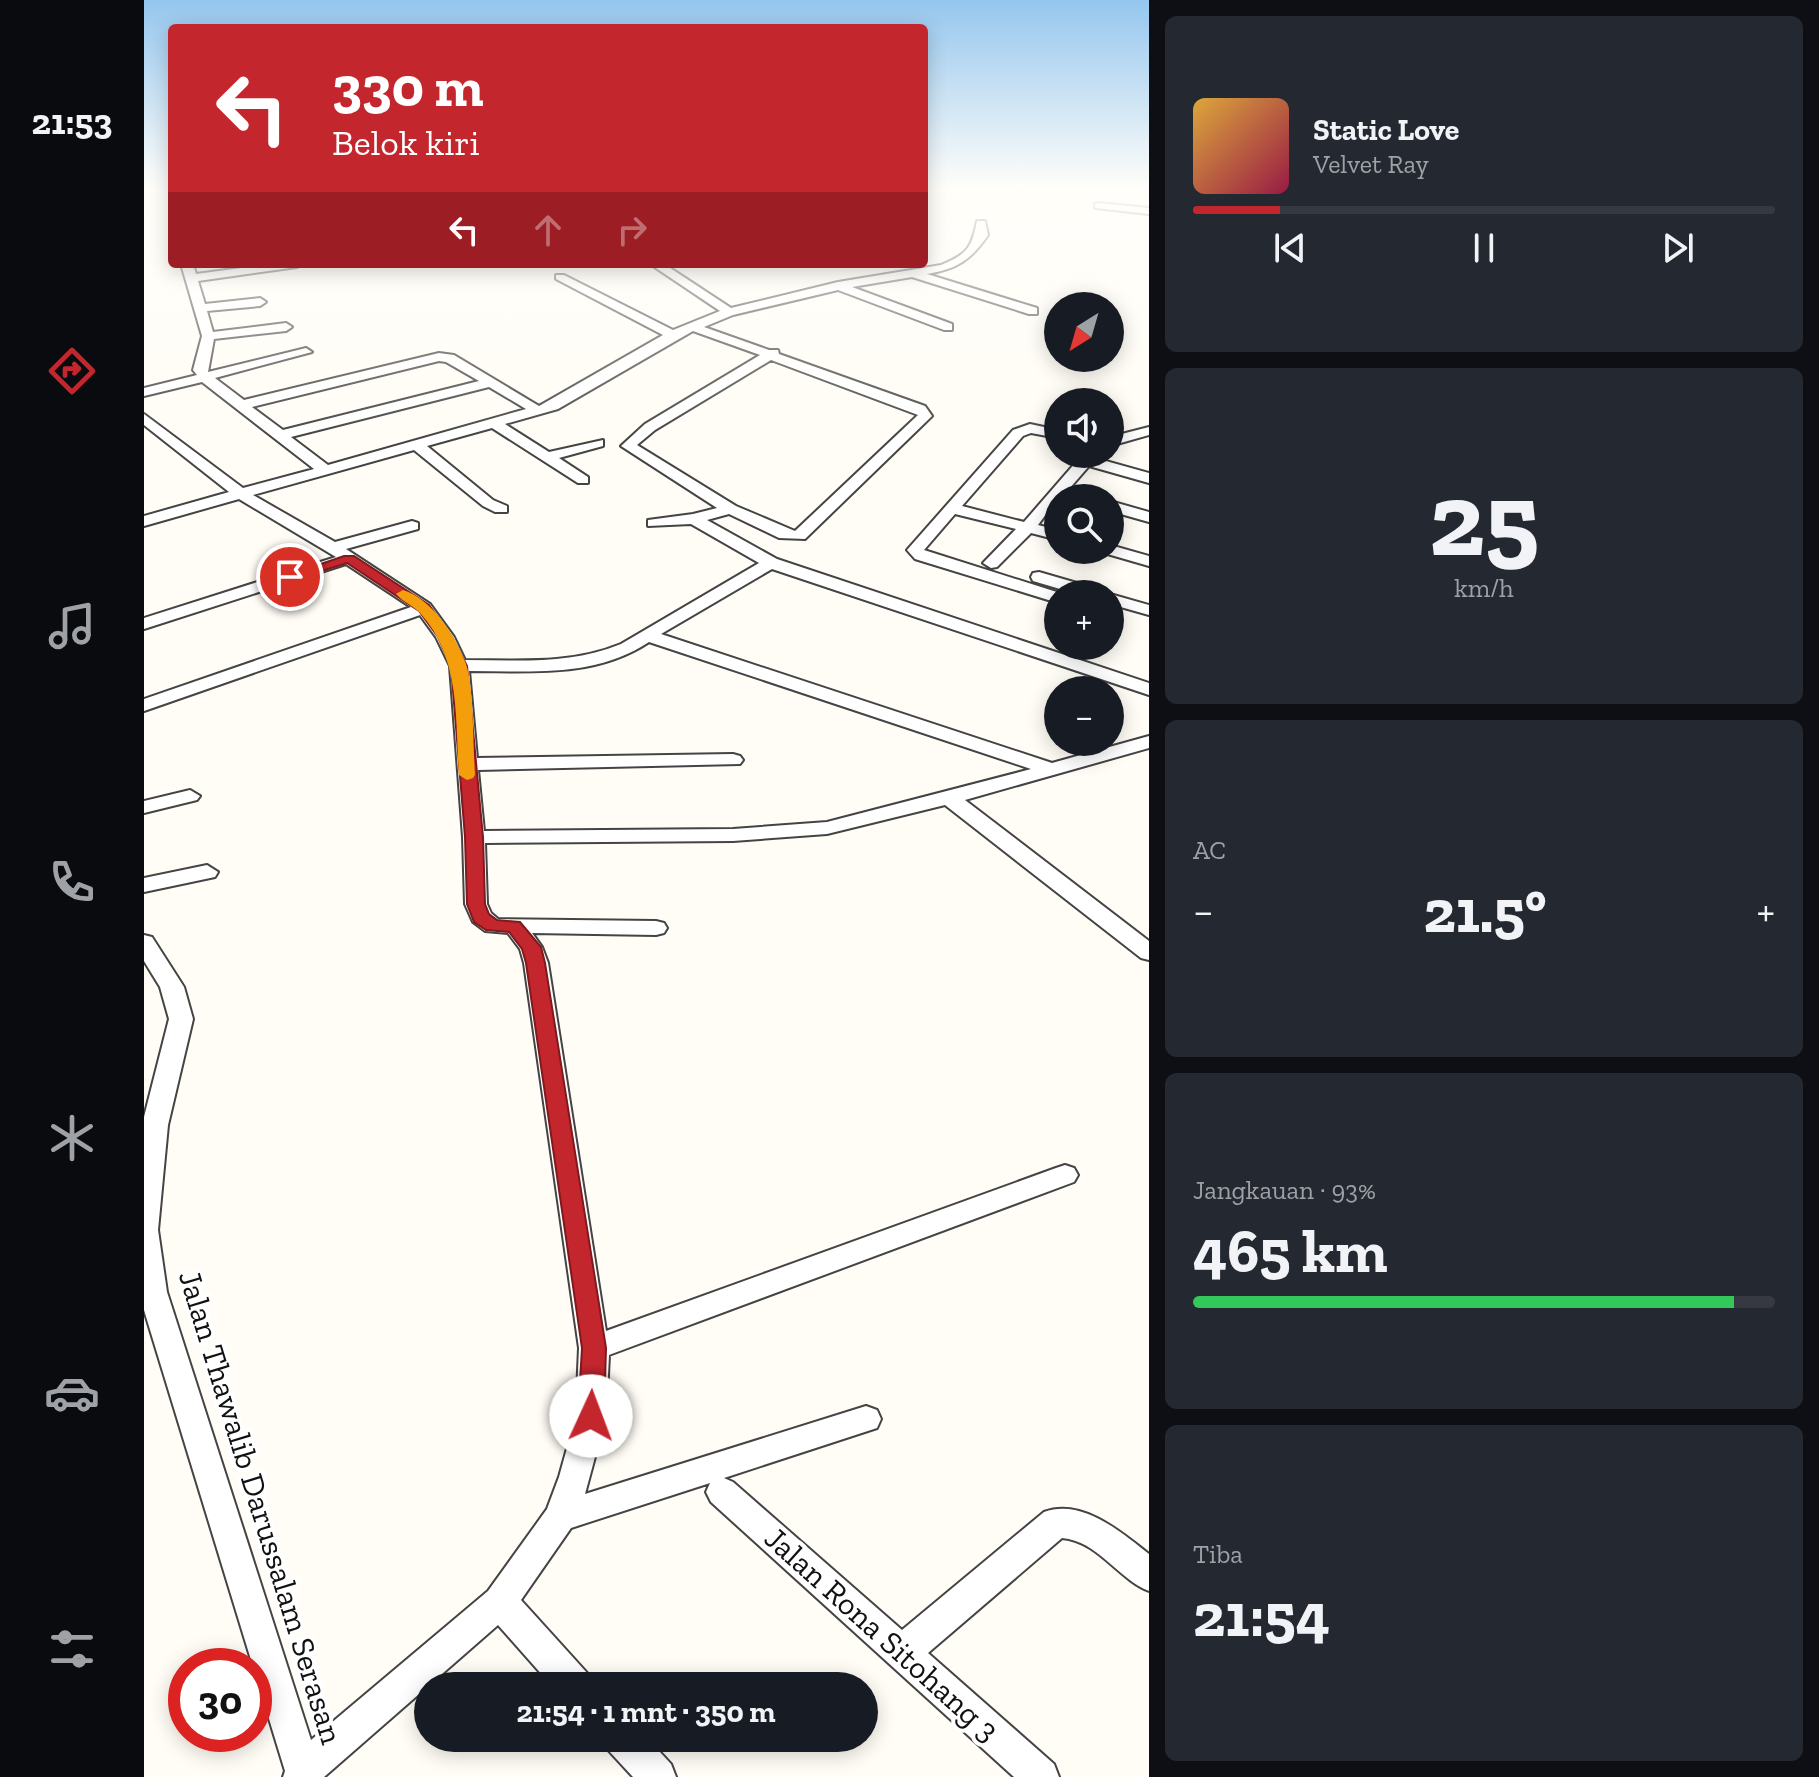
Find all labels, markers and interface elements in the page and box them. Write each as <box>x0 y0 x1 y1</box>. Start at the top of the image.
text: 330 m <box>332 53 483 120</box>
icon: left <box>200 56 304 160</box>
text: 21:53 <box>32 100 112 143</box>
text: Static Love <box>1313 112 1459 148</box>
text: Belok kiri <box>332 121 480 164</box>
text: Velvet Ray <box>1313 148 1429 180</box>
icon: left <box>442 208 486 252</box>
icon: ahead <box>526 208 570 252</box>
icon: right <box>610 208 654 252</box>
icon: previous <box>1268 226 1312 270</box>
icon: pause <box>1462 226 1506 270</box>
icon: next <box>1656 226 1700 270</box>
north arrow <box>1044 292 1124 372</box>
map controls <box>1044 292 1124 756</box>
icon: directions <box>44 343 100 399</box>
button: sound <box>1044 388 1124 468</box>
text: 25 <box>1429 457 1539 582</box>
button: search <box>1044 484 1124 564</box>
pin <box>256 543 324 611</box>
icon: arrive <box>268 555 312 599</box>
text: km/h <box>1454 572 1514 604</box>
button: + <box>1044 580 1124 660</box>
icon: music <box>44 598 100 654</box>
button: − <box>1044 676 1124 756</box>
text: AC <box>1193 834 1226 866</box>
icon: phone <box>44 854 100 910</box>
text: 21.5° <box>1423 875 1547 947</box>
text: − <box>1193 884 1214 937</box>
text: + <box>1756 884 1775 937</box>
icon: climate <box>44 1110 100 1166</box>
text: Jangkauan · 93% <box>1193 1174 1376 1206</box>
text: 465 km <box>1193 1215 1388 1287</box>
street label: Jalan Thawalib Darussalam Serasan <box>171 1266 351 1749</box>
icon: car <box>44 1365 100 1421</box>
position arrow <box>549 1374 633 1458</box>
street label: Jalan Rona Sitohang 3 <box>757 1519 1007 1749</box>
text: Tiba <box>1193 1538 1243 1570</box>
text: 21:54 <box>1193 1579 1330 1651</box>
icon: filters <box>44 1621 100 1677</box>
speed limit sign: 30 <box>168 1648 272 1752</box>
text: 21:54 · 1 mnt · 350 m <box>516 1694 776 1730</box>

